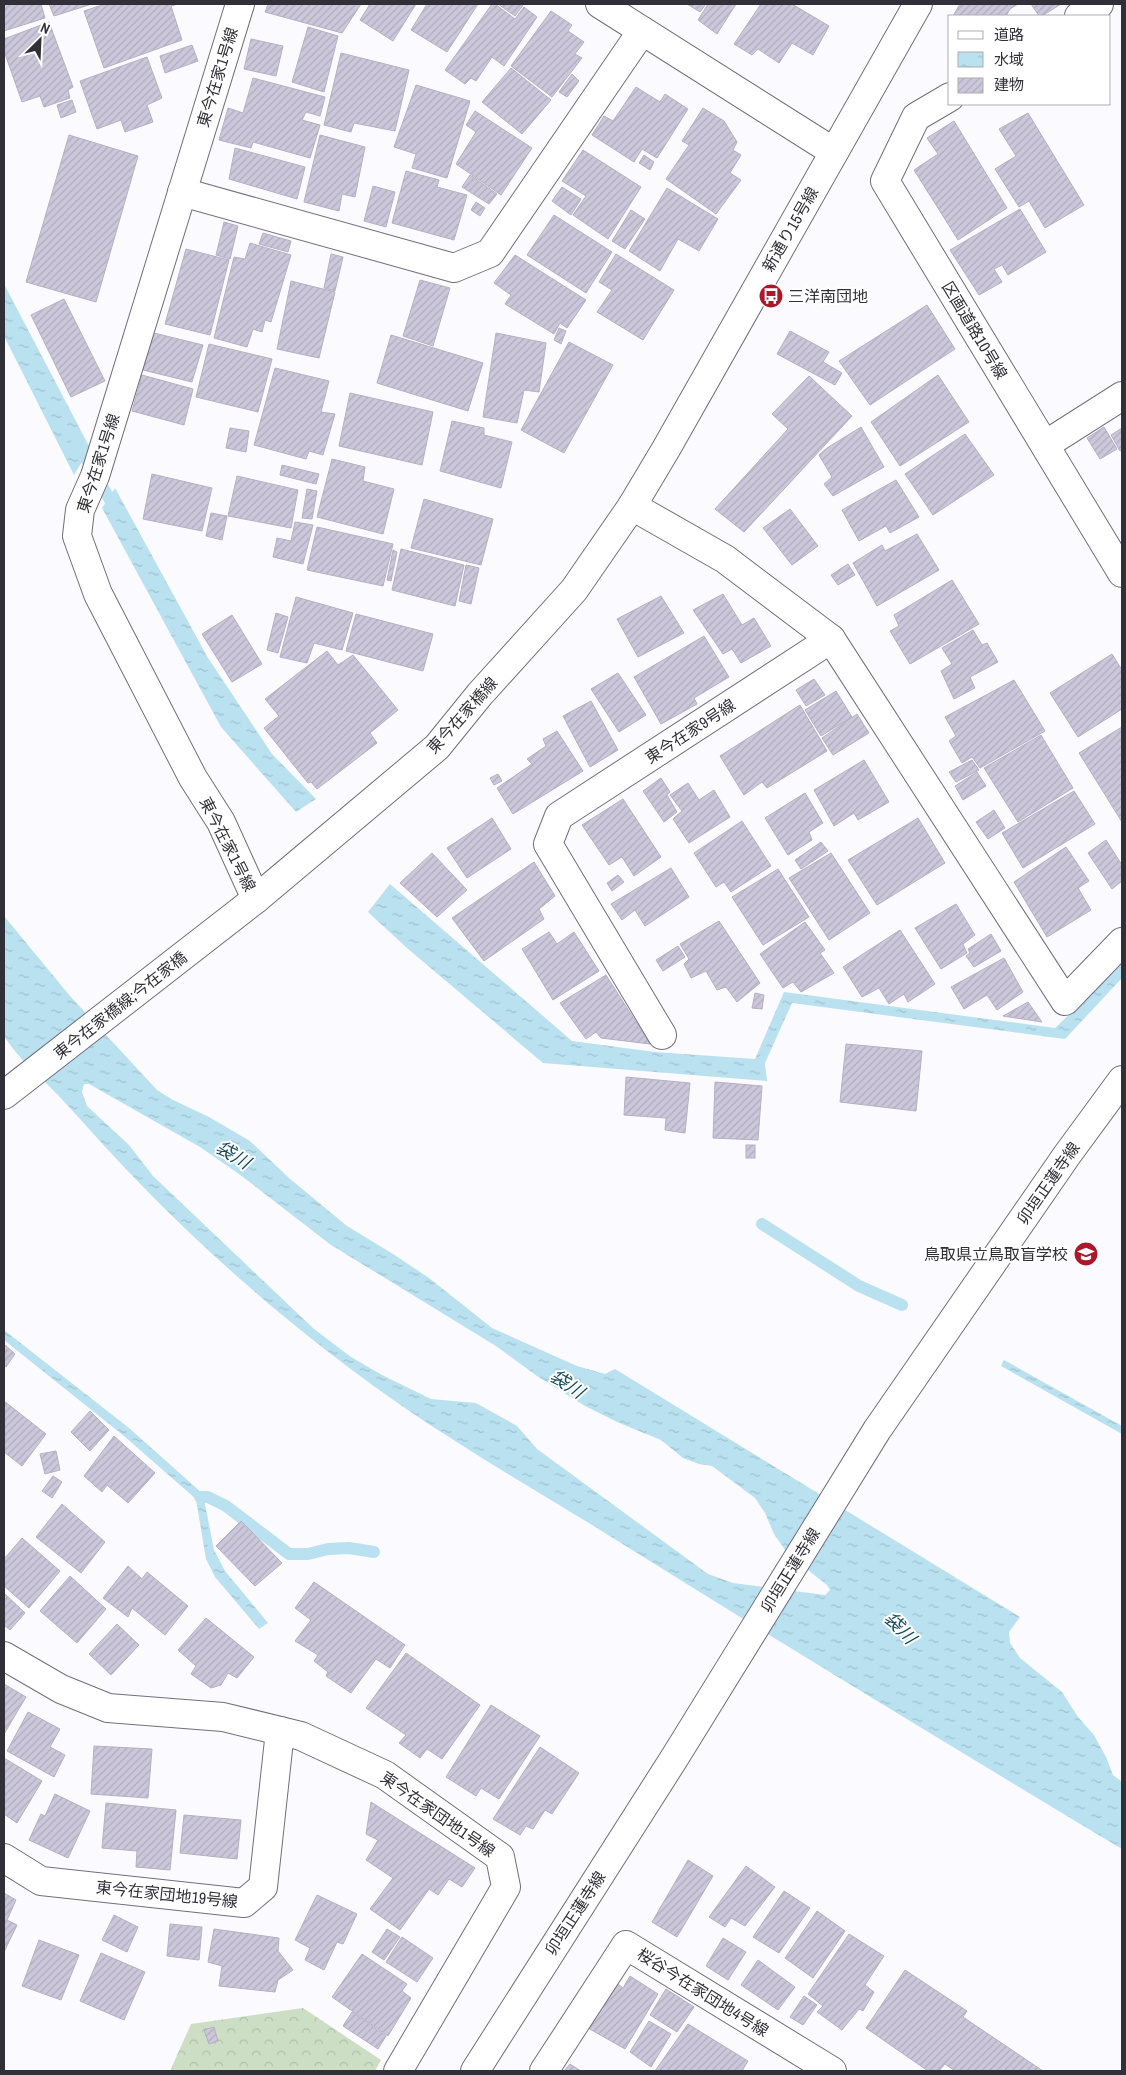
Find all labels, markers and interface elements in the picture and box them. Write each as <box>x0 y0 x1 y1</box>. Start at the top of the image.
north arrow <box>15 15 65 65</box>
legend <box>948 15 1111 105</box>
text: N <box>38 18 53 38</box>
street label: 東今在家1号線 <box>191 24 243 130</box>
text: 道路 <box>994 24 1024 45</box>
text: 水域 <box>994 49 1024 70</box>
text: 建物 <box>994 74 1024 95</box>
street label: 新通り15号線 <box>757 183 823 275</box>
street label: 区画道路10号線 <box>937 277 1013 383</box>
bus stop icon: 三洋南団地 <box>758 283 784 309</box>
place label: 三洋南団地 <box>788 285 868 307</box>
street label: 東今在家1号線 <box>72 410 124 516</box>
street label: 東今在家橋線 <box>422 672 502 758</box>
street label: 東今在家9号線 <box>641 694 739 768</box>
street label: 東今在家1号線 <box>195 793 261 895</box>
street label: 東今在家橋線;今在家橋 <box>49 946 191 1064</box>
water label: 袋川 <box>211 1135 257 1176</box>
street label: 卯垣正蓮寺線 <box>1011 1137 1085 1229</box>
school or university icon: 鳥取県立鳥取盲学校 <box>1073 1241 1099 1267</box>
place label: 鳥取県立鳥取盲学校 <box>924 1243 1068 1265</box>
water label: 袋川 <box>545 1363 591 1405</box>
street label: 卯垣正蓮寺線 <box>755 1523 825 1617</box>
water label: 袋川 <box>879 1606 923 1651</box>
street label: 東今在家団地1号線 <box>376 1766 500 1862</box>
street label: 卯垣正蓮寺線 <box>540 1867 610 1959</box>
street label: 東今在家団地19号線 <box>95 1876 239 1912</box>
street label: 桜谷今在家団地4号線 <box>633 1943 773 2041</box>

